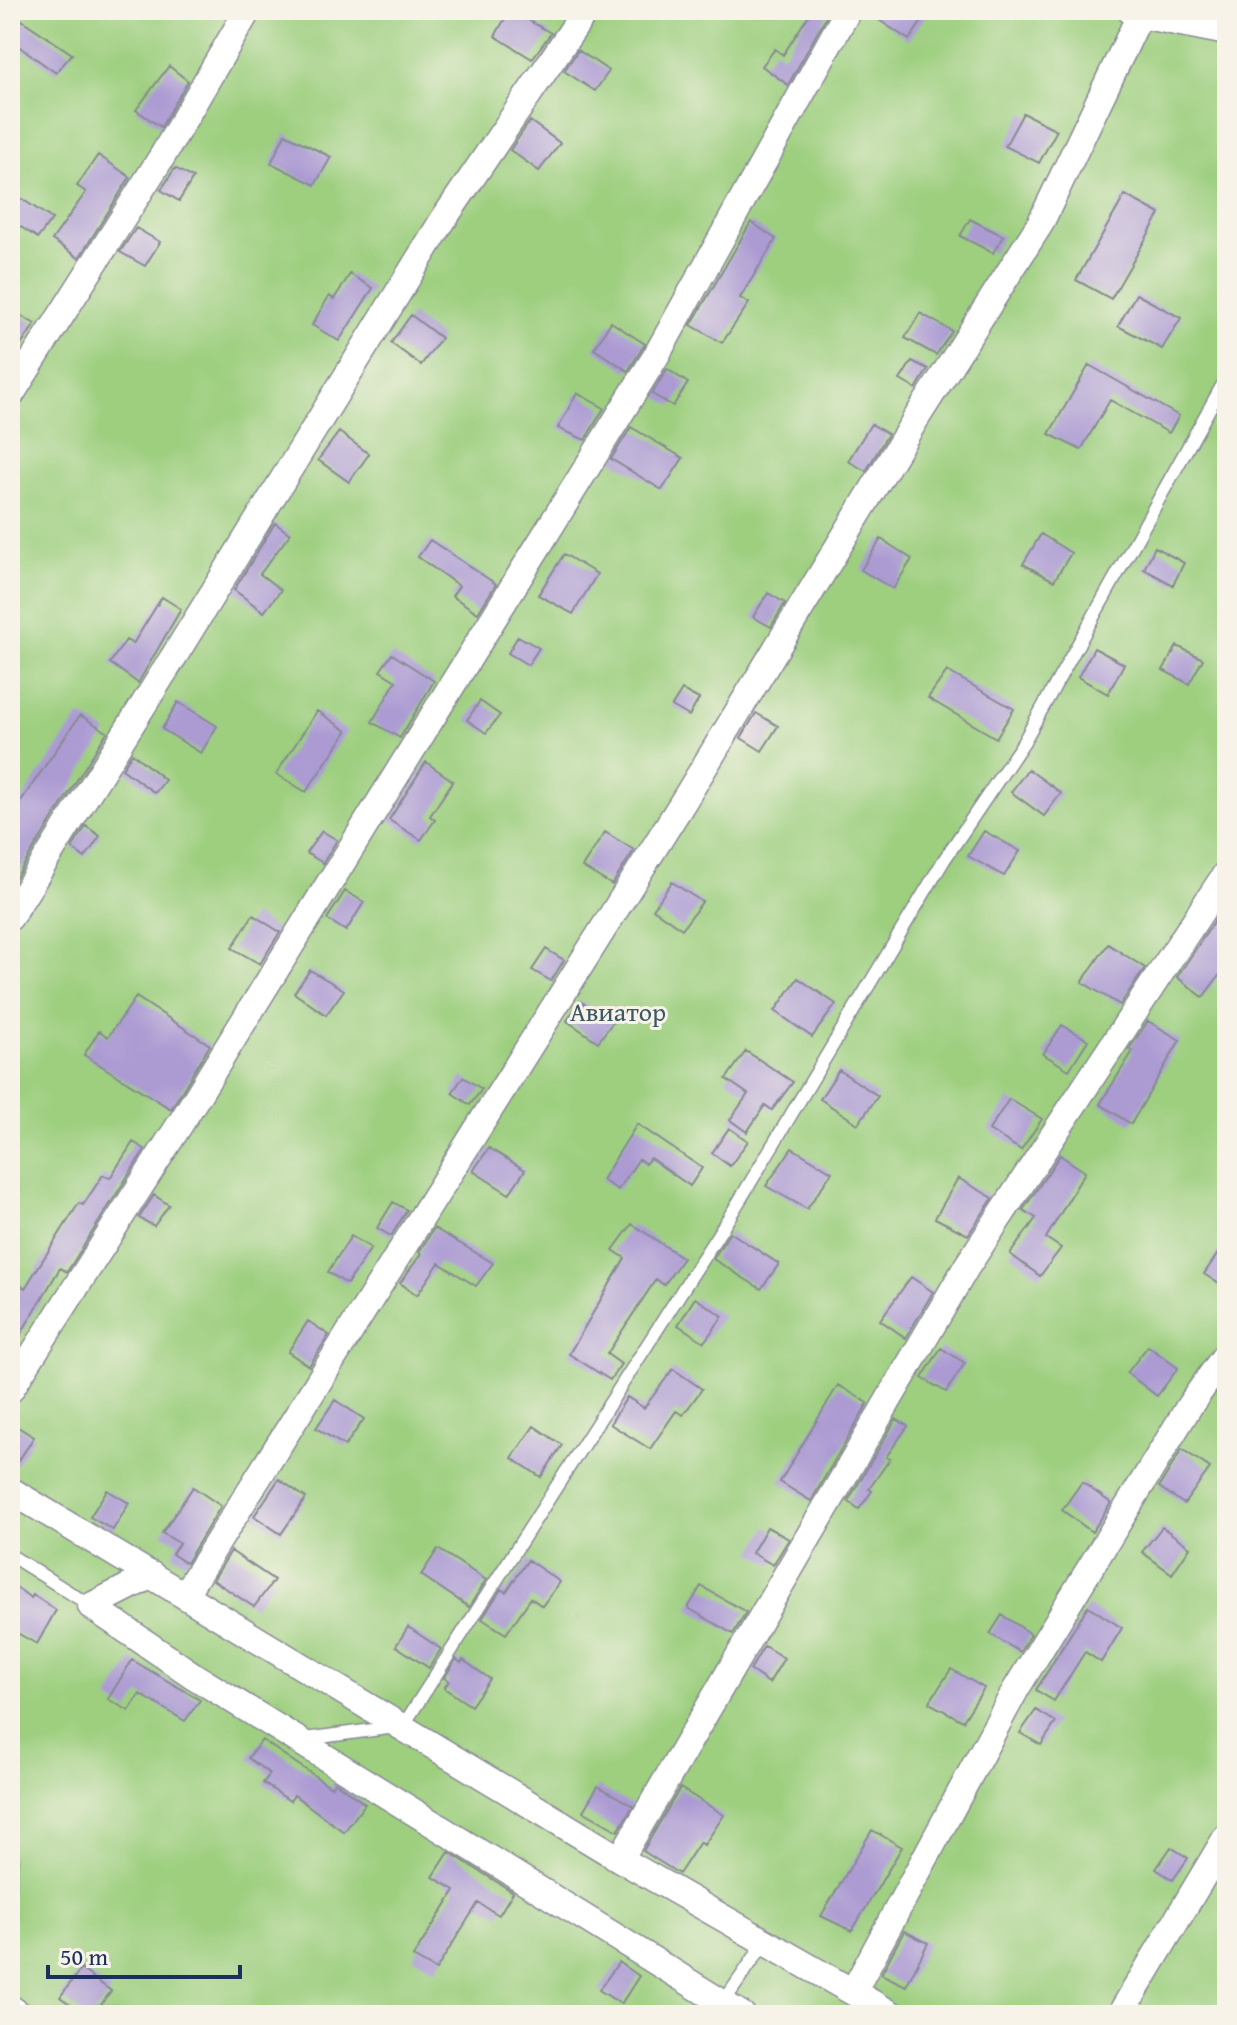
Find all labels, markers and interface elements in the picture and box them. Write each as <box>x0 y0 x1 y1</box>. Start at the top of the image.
park label: Авиатор <box>570 992 666 1031</box>
scale bar <box>48 1929 240 1979</box>
text: 50 m <box>60 1939 108 1974</box>

